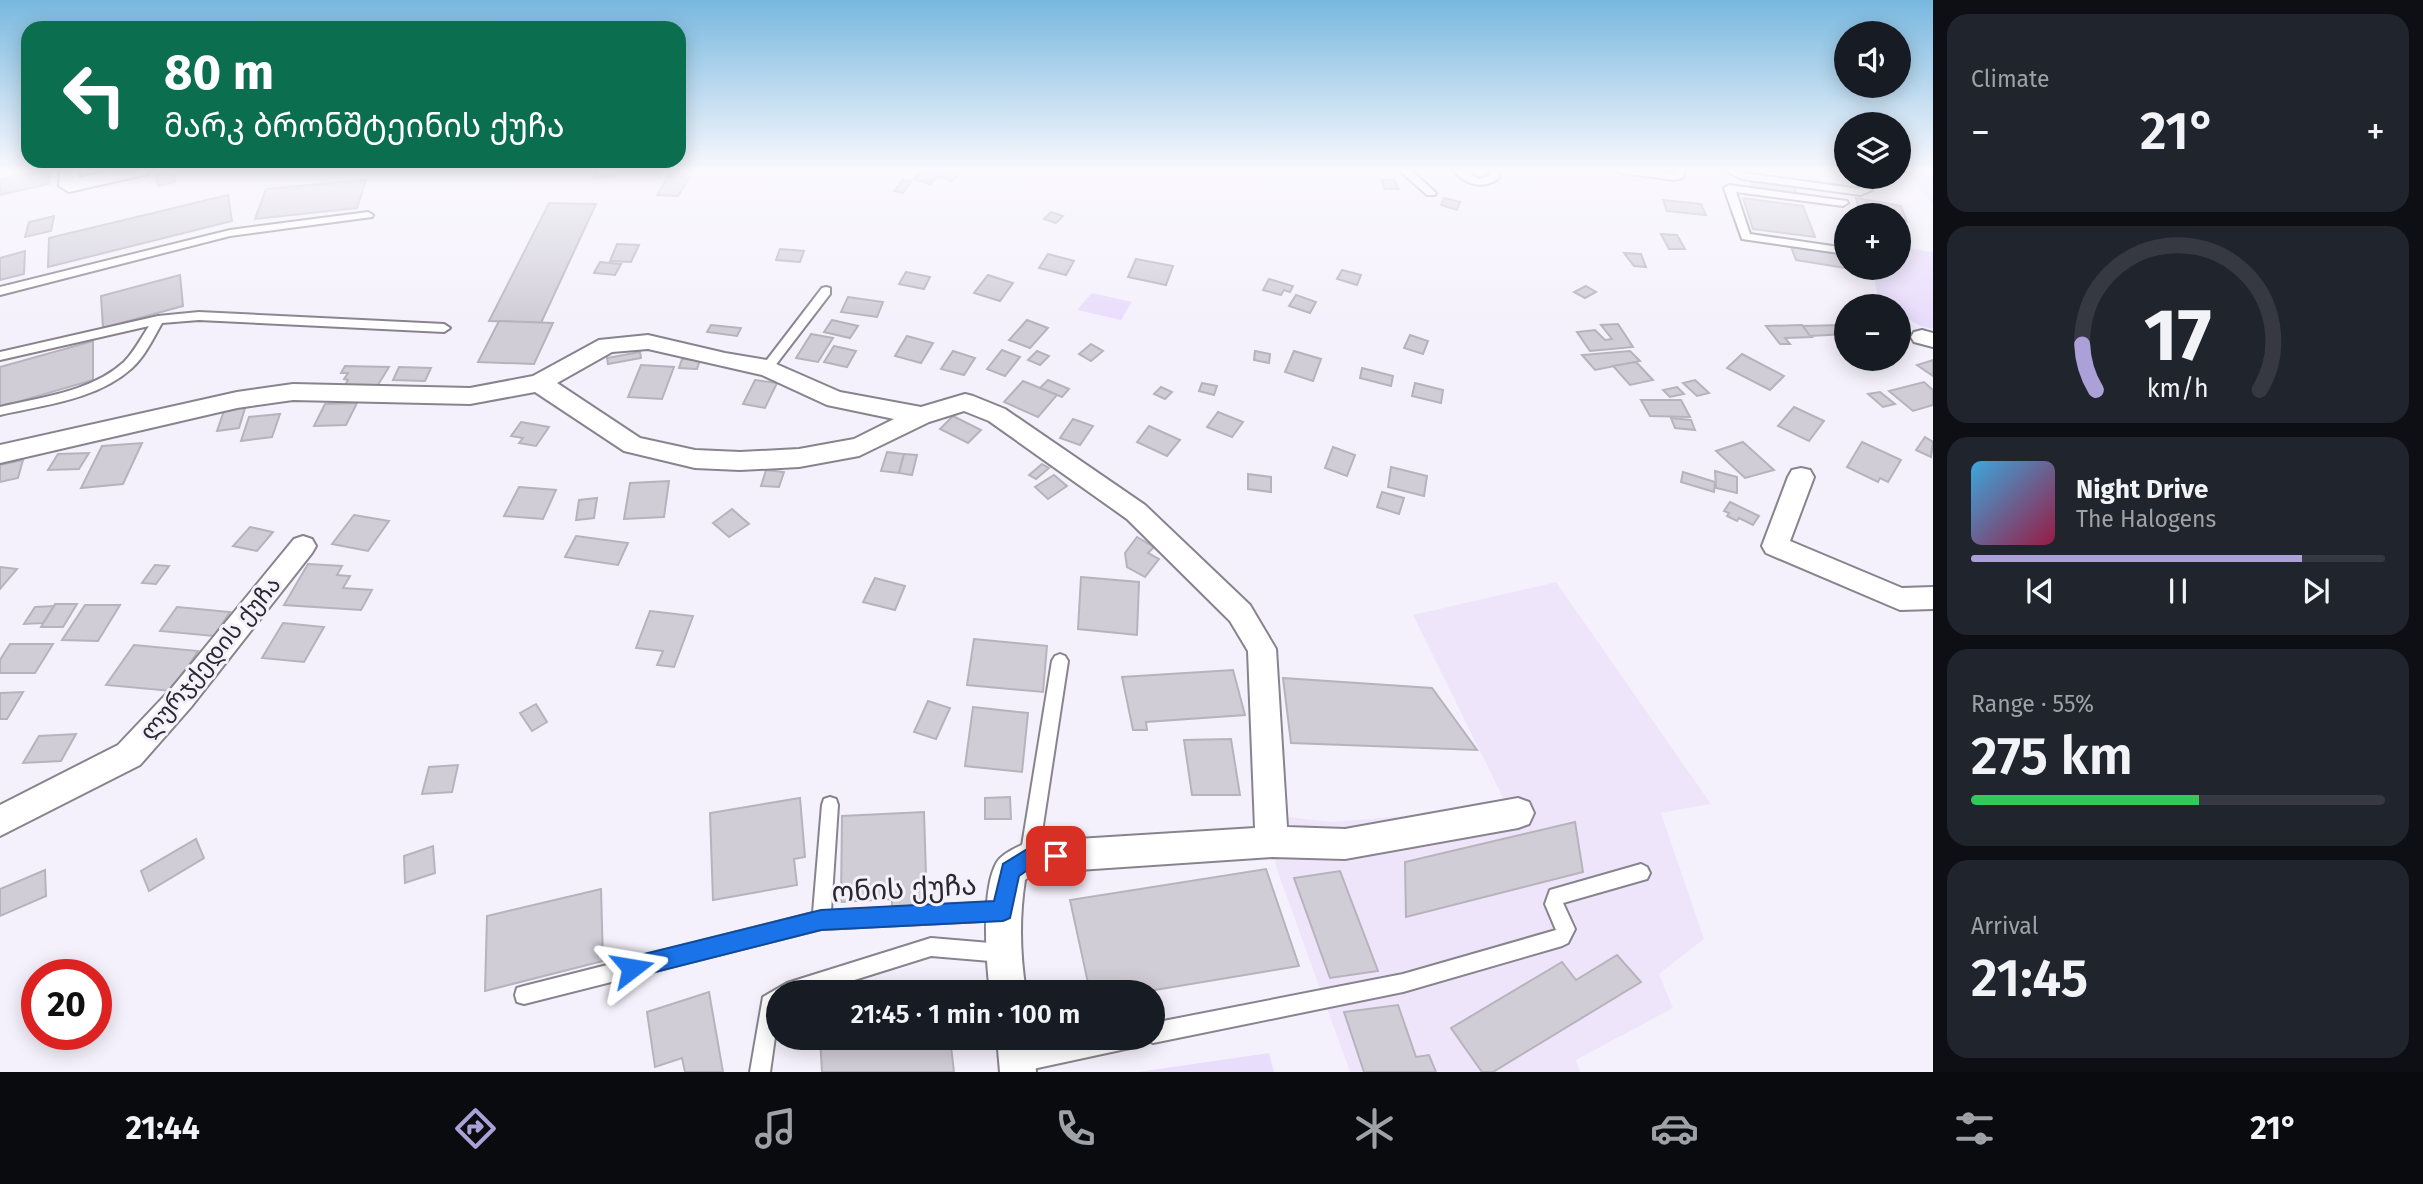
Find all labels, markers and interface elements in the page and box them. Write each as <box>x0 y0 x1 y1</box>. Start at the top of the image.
map controls <box>1834 21 1911 371</box>
button: sound <box>1834 21 1911 98</box>
text: 80 m <box>164 43 274 102</box>
icon: left <box>49 49 140 140</box>
text: Climate <box>1971 65 2050 93</box>
text: 21° <box>2140 100 2216 163</box>
text: მარკ ბრონშტეინის ქუჩა <box>164 107 564 145</box>
text: − <box>1971 109 1990 155</box>
text: + <box>2366 109 2385 155</box>
button: layers <box>1834 112 1911 189</box>
button: + <box>1834 203 1911 280</box>
text: 17 <box>2144 293 2212 380</box>
button: − <box>1834 294 1911 371</box>
text: km/h <box>2147 374 2209 404</box>
text: Night Drive <box>2076 474 2208 505</box>
text: The Halogens <box>2076 505 2216 533</box>
street label: ლურჯქედის ქუჩა <box>134 571 286 745</box>
icon: previous <box>2021 572 2059 610</box>
icon: pause <box>2159 572 2197 610</box>
icon: next <box>2297 572 2335 610</box>
text: Range · 55% <box>1971 690 2094 718</box>
text: 275 km <box>1971 725 2133 788</box>
pin <box>1026 826 1086 886</box>
icon: arrive <box>1037 837 1075 875</box>
street label: ონის ქუჩა <box>831 868 977 909</box>
text: Arrival <box>1971 912 2038 940</box>
position arrow <box>595 931 669 1005</box>
text: 21:45 <box>1971 947 2088 1010</box>
speed limit sign: 20 <box>21 959 112 1050</box>
text: 21:45 · 1 min · 100 m <box>851 999 1080 1030</box>
icon: directions <box>451 1104 500 1153</box>
icon: music <box>751 1104 800 1153</box>
icon: phone <box>1051 1104 1100 1153</box>
icon: climate <box>1350 1104 1399 1153</box>
icon: car <box>1650 1104 1699 1153</box>
icon: filters <box>1950 1104 1999 1153</box>
text: 21:44 <box>125 1109 200 1147</box>
text: 21° <box>2250 1109 2298 1147</box>

